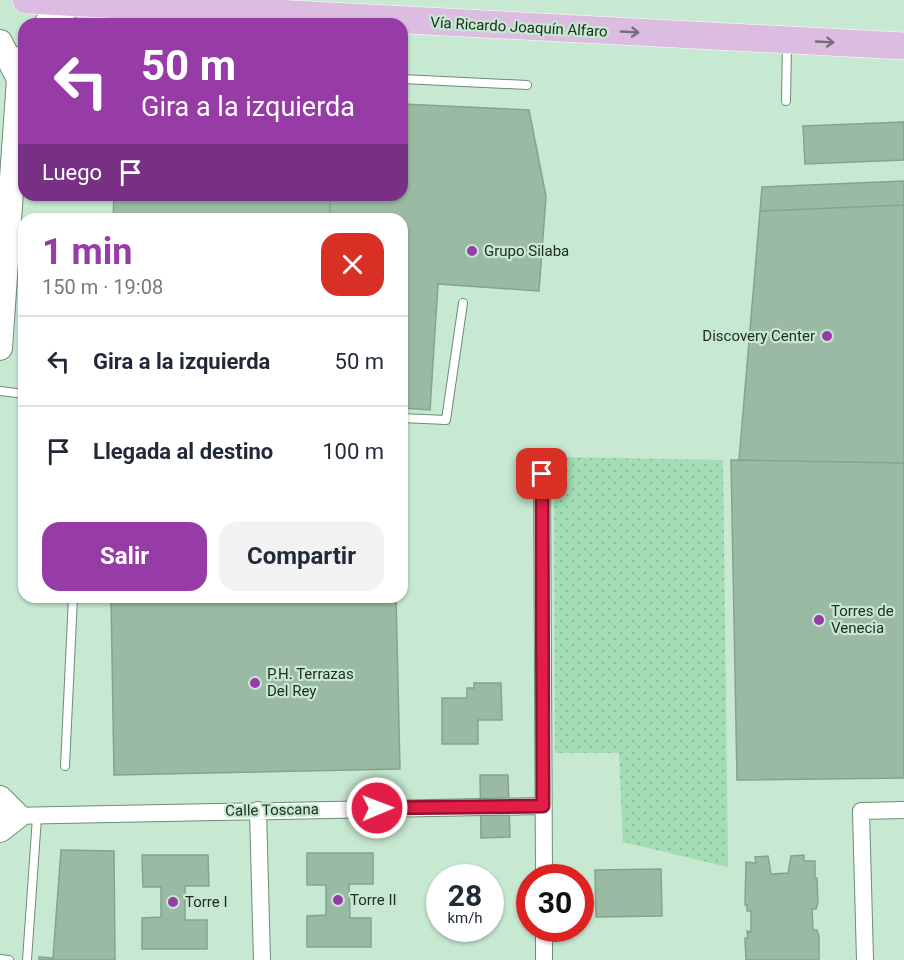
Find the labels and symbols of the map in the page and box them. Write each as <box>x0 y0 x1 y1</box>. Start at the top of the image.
street label: Vía Ricardo Joaquín Alfaro <box>430 13 608 41</box>
one-way arrow <box>620 27 639 38</box>
one-way arrow <box>814 37 834 48</box>
place label: Grupo Silaba <box>484 242 569 260</box>
marker: Grupo Silaba <box>465 244 479 258</box>
place label: Discovery Center <box>702 327 815 345</box>
marker: Discovery Center <box>820 329 834 343</box>
pin <box>516 448 567 499</box>
place label: Torres de Venecia <box>831 602 894 637</box>
marker: Torres de Venecia <box>812 613 826 627</box>
place label: P.H. Terrazas Del Rey <box>267 665 354 700</box>
marker: P.H. Terrazas Del Rey <box>248 676 262 690</box>
position arrow <box>345 776 409 840</box>
street label: Calle Toscana <box>225 800 319 820</box>
speed limit sign: 30 <box>516 864 594 942</box>
place label: Torre II <box>350 891 397 909</box>
place label: Torre I <box>185 893 228 911</box>
marker: Torre II <box>331 893 345 907</box>
marker: Torre I <box>166 895 180 909</box>

